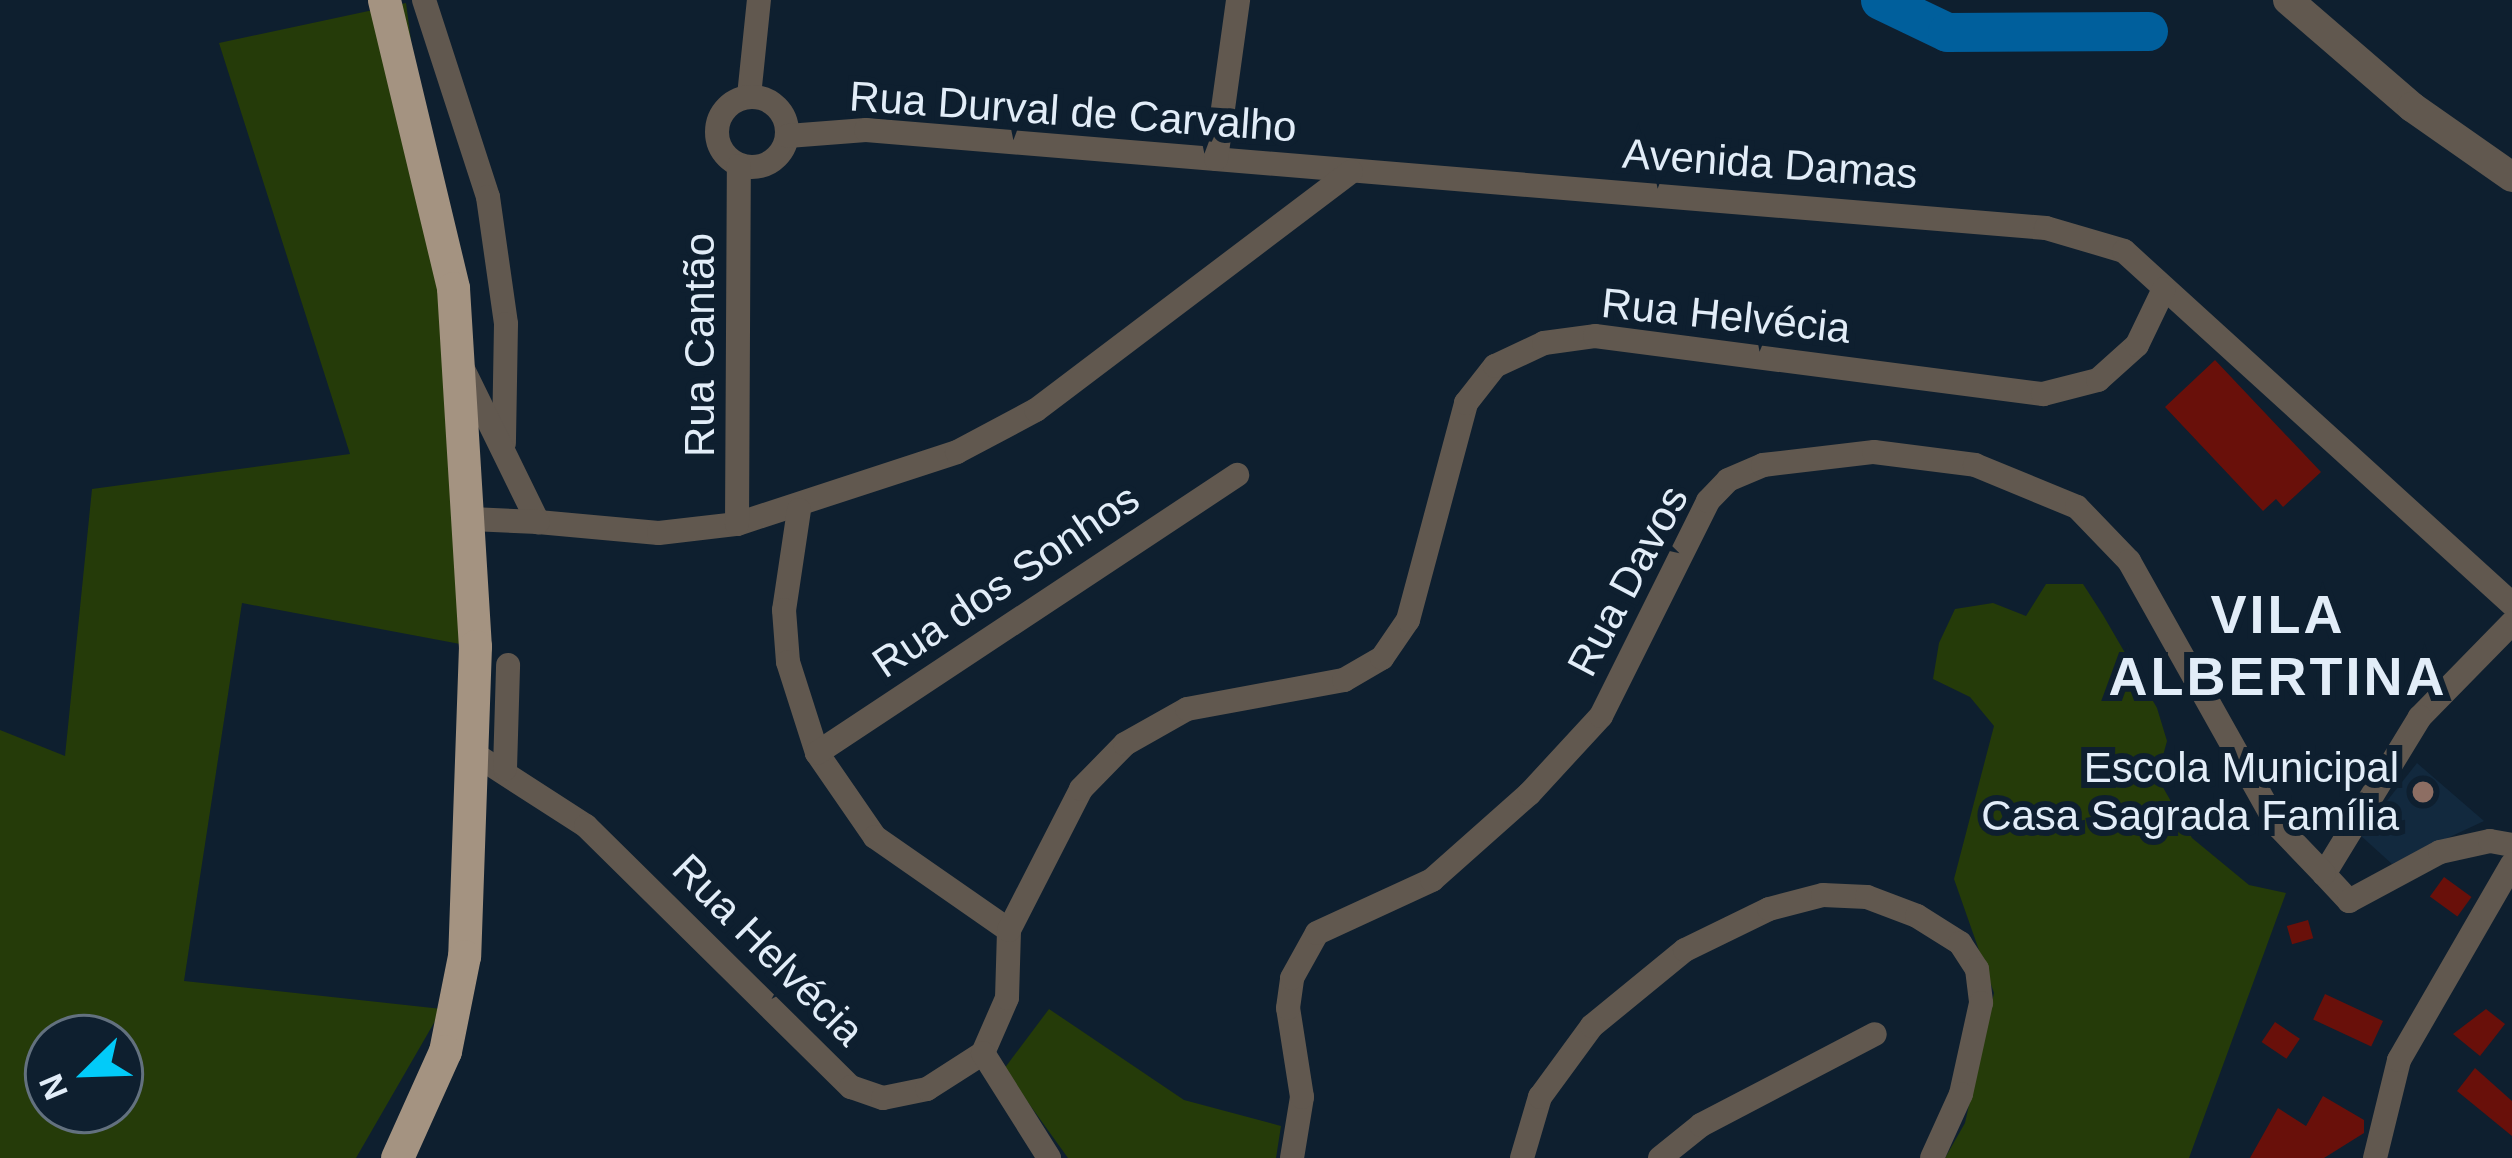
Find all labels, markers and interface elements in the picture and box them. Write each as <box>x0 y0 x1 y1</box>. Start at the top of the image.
street label: Rua Durval de Carvalho <box>848 71 1298 153</box>
street label: Avenida Damas <box>1621 129 1919 199</box>
street label: Rua Cantão <box>675 233 725 457</box>
street label: Rua Helvécia <box>1599 278 1853 354</box>
street label: Rua dos Sonhos <box>863 473 1149 689</box>
street label: Rua Davos <box>1557 477 1699 685</box>
district label: VILA ALBERTINA <box>2109 582 2447 708</box>
place label: Escola Municipal Casa Sagrada Família <box>1981 743 2399 842</box>
marker: Escola Municipal Casa Sagrada Família <box>2410 779 2436 805</box>
street label: Rua Helvécia <box>662 844 874 1056</box>
north arrow <box>24 1014 144 1134</box>
text: N <box>31 1069 75 1105</box>

